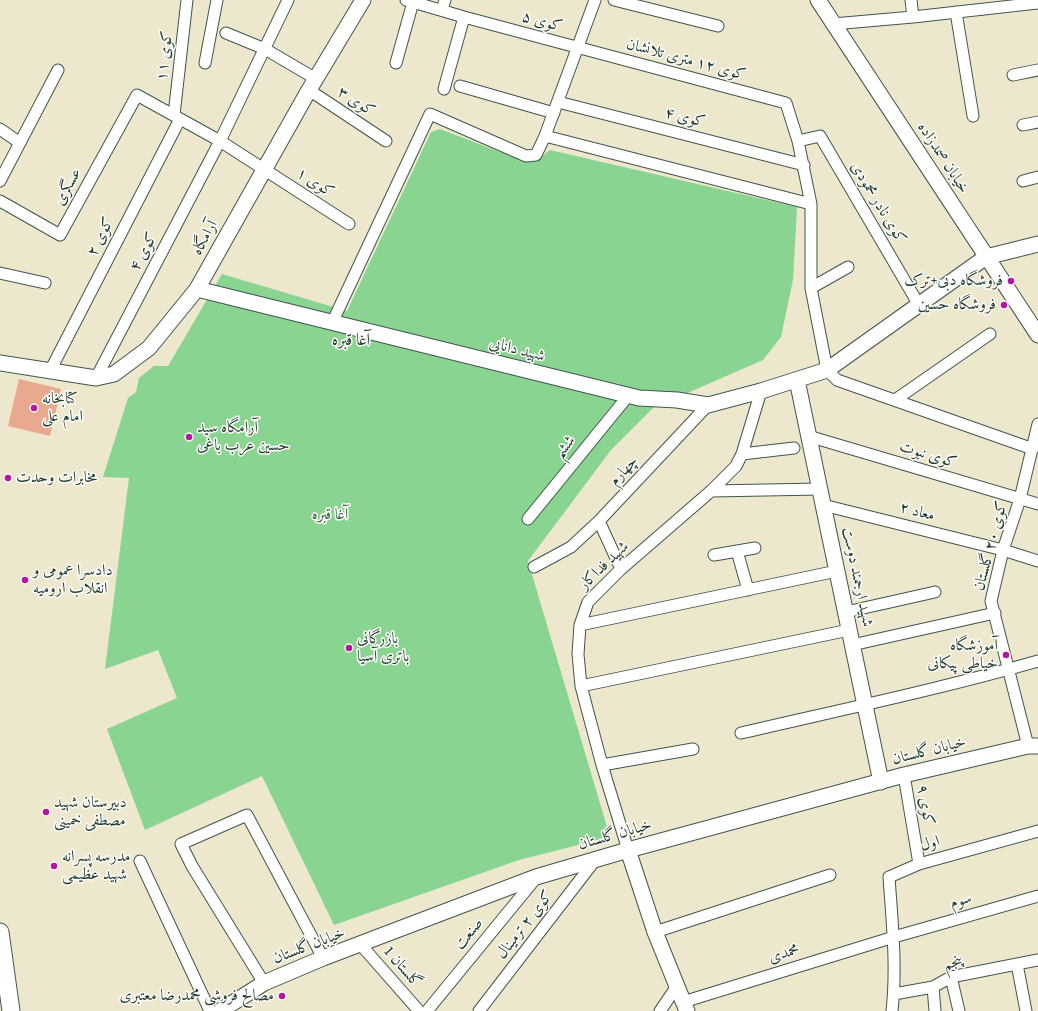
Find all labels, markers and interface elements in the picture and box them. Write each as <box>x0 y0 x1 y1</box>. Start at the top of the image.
street label: کوی ۵ <box>520 7 564 37</box>
street label: کوی ۱۱ <box>152 30 178 82</box>
street label: کوی ۱۲ متری تلانشان <box>624 35 748 85</box>
street label: کوی ۳ <box>334 83 378 121</box>
street label: کوی ۴ <box>663 104 707 132</box>
street label: خیابان صمدزاده <box>913 119 973 197</box>
street label: کوی نادر محمودی <box>846 159 910 247</box>
street label: کوی ۱ <box>293 164 337 202</box>
street label: عسگری <box>50 165 86 209</box>
street label: کوی ۲ <box>83 214 119 260</box>
street label: آرامگاه <box>188 217 222 259</box>
street label: کوی ۴ <box>126 229 162 275</box>
place label: فروشگاه دبی+ترک <box>904 271 1003 291</box>
marker: فروشگاه دبی+ترک <box>1006 276 1016 286</box>
place label: فروشگاه حسین <box>918 295 996 315</box>
marker: فروشگاه حسین <box>999 300 1009 310</box>
district label: آغا قبره <box>332 331 370 351</box>
street label: شهید دانایی <box>487 334 547 366</box>
place label: کتابخانه امام علی <box>42 389 83 427</box>
marker: کتابخانه امام علی <box>29 403 39 413</box>
place label: آرامگاه سید حسین عرب باغی <box>197 418 290 456</box>
marker: آرامگاه سید حسین عرب باغی <box>184 432 194 442</box>
street label: ششم <box>550 432 580 462</box>
street label: کوی نبوت <box>897 437 959 473</box>
street label: چهارم <box>605 452 643 490</box>
place label: مخابرات وحدت <box>16 468 97 488</box>
marker: مخابرات وحدت <box>3 473 13 483</box>
street label: معاد ۲ <box>897 498 937 526</box>
street label: کوی ۲۰ گلستان <box>970 499 1012 593</box>
park label: آغا قبره <box>312 505 348 525</box>
street label: شهید ارجمند دوست <box>837 526 877 628</box>
street label: شهید فداکار <box>575 537 633 595</box>
place label: دادسرا عمومی و انقلاب ارومیه <box>33 561 113 599</box>
marker: دادسرا عمومی و انقلاب ارومیه <box>20 575 30 585</box>
place label: بازرگانی باتری آسیا <box>357 629 409 667</box>
place label: آموزشگاه خیاطی پیکانی <box>927 636 998 674</box>
marker: بازرگانی باتری آسیا <box>344 643 354 653</box>
marker: آموزشگاه خیاطی پیکانی <box>1001 650 1011 660</box>
street label: خیابان گلستان <box>890 733 968 769</box>
street label: کوی ۹ <box>912 783 938 827</box>
place label: دبیرستان شهید مصطفی خمینی <box>54 793 127 831</box>
marker: دبیرستان شهید مصطفی خمینی <box>41 807 51 817</box>
street label: خیابان گلستان <box>576 815 654 855</box>
street label: اول <box>918 832 942 856</box>
place label: مدرسه پسرانه شهید عظیمی <box>62 847 130 885</box>
marker: مدرسه پسرانه شهید عظیمی <box>49 861 59 871</box>
street label: کوی ۲ ترمینال <box>492 887 558 963</box>
street label: سوم <box>948 889 974 913</box>
street label: صنعت <box>451 914 487 954</box>
street label: خیابان گلستان <box>270 923 348 969</box>
street label: محمدی <box>766 940 802 968</box>
street label: گلستان 1 <box>379 942 425 992</box>
street label: پنجم <box>941 951 965 975</box>
place label: مصالح فروشی محمدرضا معتبری <box>120 986 274 1006</box>
marker: مصالح فروشی محمدرضا معتبری <box>277 991 287 1001</box>

